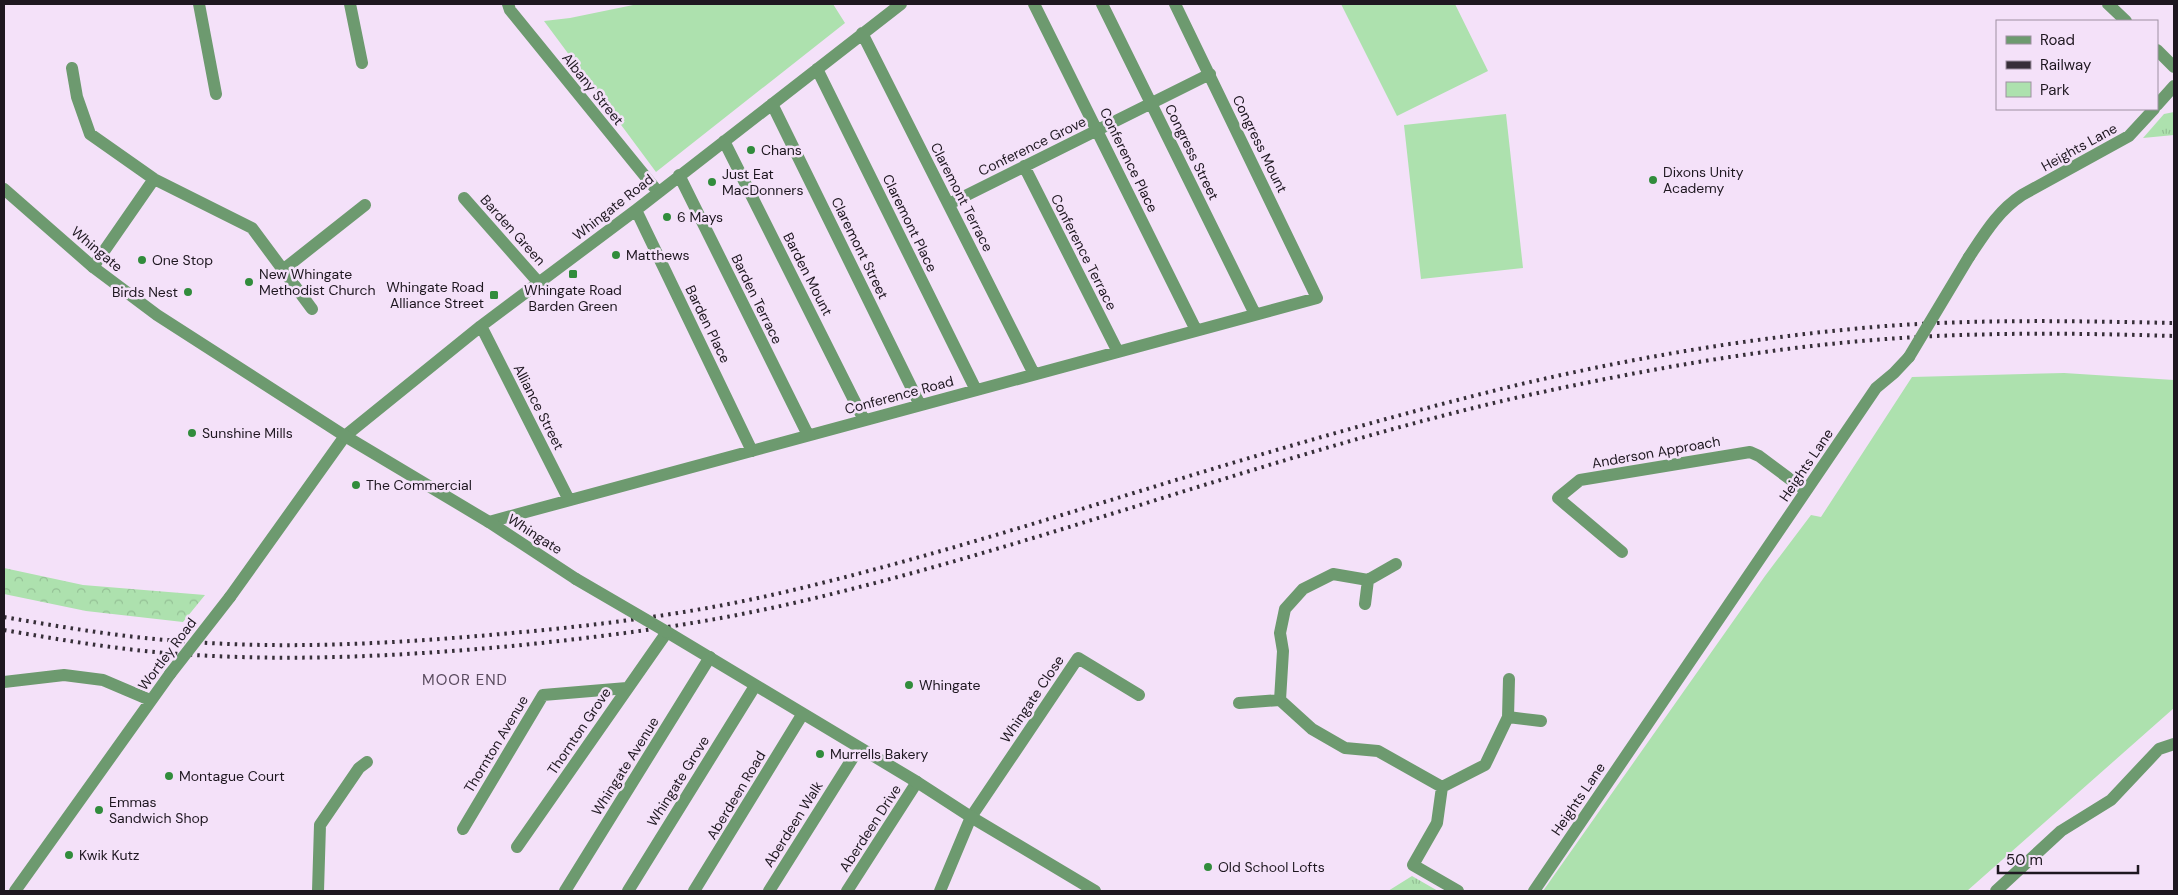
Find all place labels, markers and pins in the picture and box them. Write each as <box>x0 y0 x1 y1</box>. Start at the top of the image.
place label: Chans <box>761 141 802 159</box>
marker: Chans <box>745 144 757 156</box>
place label: Dixons Unity Academy <box>1663 163 1744 197</box>
place label: Just Eat MacDonners <box>722 165 804 199</box>
marker: Dixons Unity Academy <box>1647 174 1659 186</box>
marker: Just Eat MacDonners <box>706 176 718 188</box>
place label: 6 Mays <box>677 208 723 226</box>
marker: 6 Mays <box>661 211 673 223</box>
place label: Matthews <box>626 246 690 264</box>
marker: Matthews <box>610 249 622 261</box>
place label: One Stop <box>152 251 213 269</box>
marker: One Stop <box>136 254 148 266</box>
place label: New Whingate Methodist Church <box>259 265 375 299</box>
marker: Whingate Road Barden Green <box>567 268 579 280</box>
marker: New Whingate Methodist Church <box>243 276 255 288</box>
place label: Whingate Road Alliance Street <box>386 278 484 312</box>
place label: Whingate Road Barden Green <box>524 281 622 315</box>
place label: Birds Nest <box>112 283 178 301</box>
marker: Birds Nest <box>182 286 194 298</box>
marker: Whingate Road Alliance Street <box>488 289 500 301</box>
place label: Sunshine Mills <box>202 424 293 442</box>
marker: Sunshine Mills <box>186 427 198 439</box>
place label: The Commercial <box>366 476 472 494</box>
marker: The Commercial <box>350 479 362 491</box>
place label: Whingate <box>919 676 981 694</box>
marker: Whingate <box>903 679 915 691</box>
place label: Murrells Bakery <box>830 745 929 763</box>
marker: Murrells Bakery <box>814 748 826 760</box>
place label: Montague Court <box>179 767 285 785</box>
marker: Montague Court <box>163 770 175 782</box>
place label: Emmas Sandwich Shop <box>109 793 209 827</box>
marker: Emmas Sandwich Shop <box>93 804 105 816</box>
place label: Kwik Kutz <box>79 846 139 864</box>
marker: Kwik Kutz <box>63 849 75 861</box>
place label: Old School Lofts <box>1218 858 1325 876</box>
marker: Old School Lofts <box>1202 861 1214 873</box>

